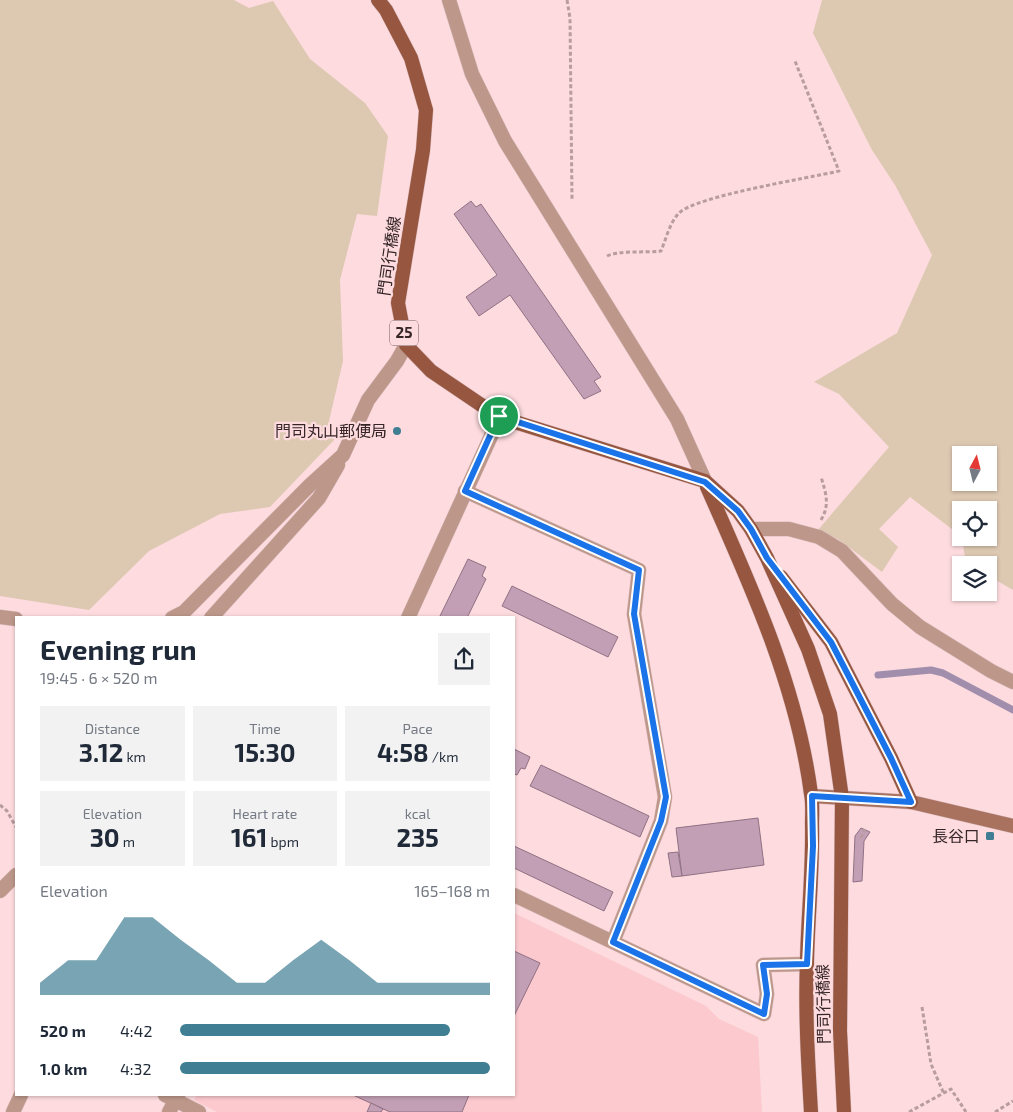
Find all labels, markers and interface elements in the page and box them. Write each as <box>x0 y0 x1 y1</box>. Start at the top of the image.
street label: 門司行橋線 <box>374 215 403 297</box>
road number: 25 <box>390 320 418 346</box>
pin <box>478 395 520 437</box>
icon: arrive <box>485 402 513 430</box>
place label: 門司丸山郵便局 <box>275 421 387 440</box>
marker: 門司丸山郵便局 <box>391 425 403 437</box>
north arrow <box>952 446 998 491</box>
map controls <box>952 446 997 601</box>
button: locate <box>952 501 997 546</box>
button: layers <box>952 556 997 601</box>
text: Evening run <box>40 632 197 666</box>
button: share <box>438 633 490 685</box>
text: 19:45 · 6 × 520 m <box>40 668 157 687</box>
text: Distance <box>85 720 140 737</box>
text: Time <box>249 720 281 737</box>
text: Pace <box>403 720 433 737</box>
text: 3.12 <box>79 737 123 767</box>
text: 15:30 <box>235 737 295 767</box>
text: 4:58 <box>377 737 429 767</box>
text: km <box>123 748 146 765</box>
text: /km <box>429 748 458 765</box>
text: Elevation <box>83 805 142 822</box>
text: Heart rate <box>233 805 297 822</box>
text: kcal <box>405 805 430 822</box>
text: 30 <box>90 822 120 852</box>
text: 161 <box>231 822 267 852</box>
text: 235 <box>396 822 439 852</box>
place label: 長谷口 <box>932 826 980 845</box>
marker: 長谷口 <box>984 830 996 842</box>
text: m <box>120 833 135 850</box>
text: bpm <box>267 833 299 850</box>
text: Elevation <box>40 881 108 900</box>
text: 165–168 m <box>414 881 490 900</box>
street label: 門司行橋線 <box>812 964 833 1044</box>
text: 520 m <box>40 1021 86 1040</box>
text: 4:42 <box>120 1021 152 1040</box>
text: 1.0 km <box>40 1059 87 1078</box>
text: 4:32 <box>120 1059 152 1078</box>

